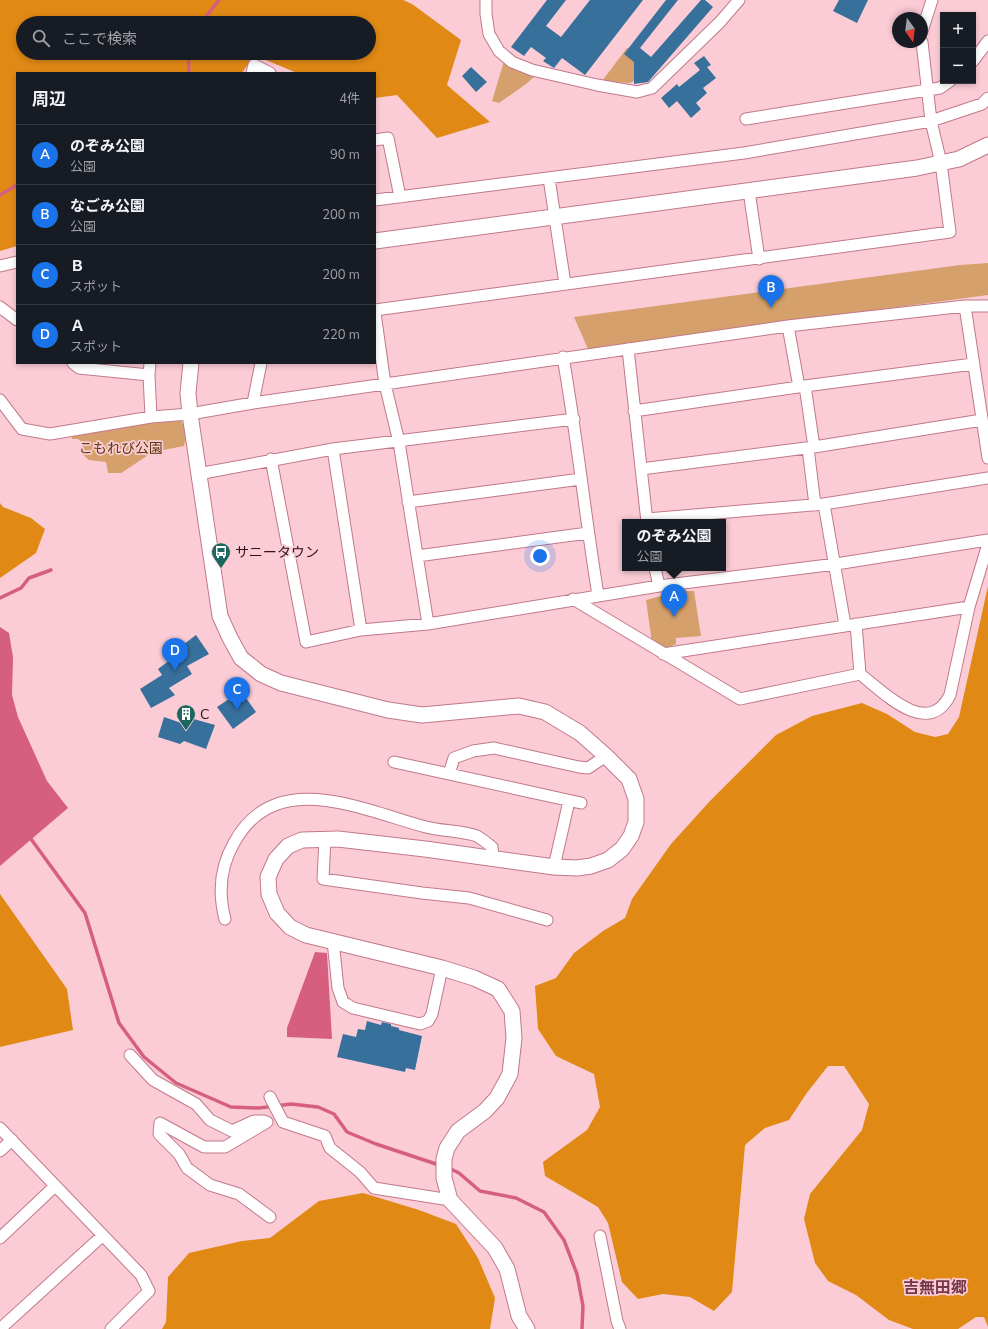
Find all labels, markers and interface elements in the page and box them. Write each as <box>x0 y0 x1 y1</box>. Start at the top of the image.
north arrow <box>892 12 928 48</box>
map controls <box>940 12 976 84</box>
button: + <box>940 12 976 48</box>
search box <box>16 16 376 60</box>
icon: search <box>30 27 52 49</box>
text: ここで検索 <box>62 29 137 49</box>
button: − <box>940 48 976 84</box>
text: 周辺 <box>32 88 66 111</box>
text: 4件 <box>339 90 360 108</box>
text: のぞみ公園 <box>70 136 145 156</box>
text: A <box>40 146 50 164</box>
text: 90 m <box>330 146 360 164</box>
text: 公園 <box>70 158 96 176</box>
text: なごみ公園 <box>70 196 145 216</box>
text: B <box>41 206 49 224</box>
text: 200 m <box>322 206 360 224</box>
text: 公園 <box>70 218 96 236</box>
text: Ｂ <box>70 256 85 276</box>
text: C <box>41 266 49 284</box>
text: 200 m <box>322 266 360 284</box>
pin: B <box>758 275 784 308</box>
text: スポット <box>70 278 122 296</box>
text: Ａ <box>70 316 85 336</box>
text: D <box>40 326 50 344</box>
text: 220 m <box>322 326 360 344</box>
text: スポット <box>70 338 122 356</box>
park label: こもれび公園 <box>79 439 163 458</box>
popup <box>622 519 726 571</box>
text: のぞみ公園 <box>636 526 712 546</box>
bus stop icon: サニータウン <box>210 541 232 569</box>
place label: サニータウン <box>235 543 319 562</box>
your location <box>530 546 550 566</box>
text: 公園 <box>636 548 663 566</box>
pin: A <box>661 584 687 617</box>
pin: D <box>162 638 188 671</box>
pin: C <box>224 677 250 710</box>
building icon: C <box>175 703 197 731</box>
place label: C <box>200 705 209 724</box>
district label: 吉無田郷 <box>903 1277 967 1299</box>

